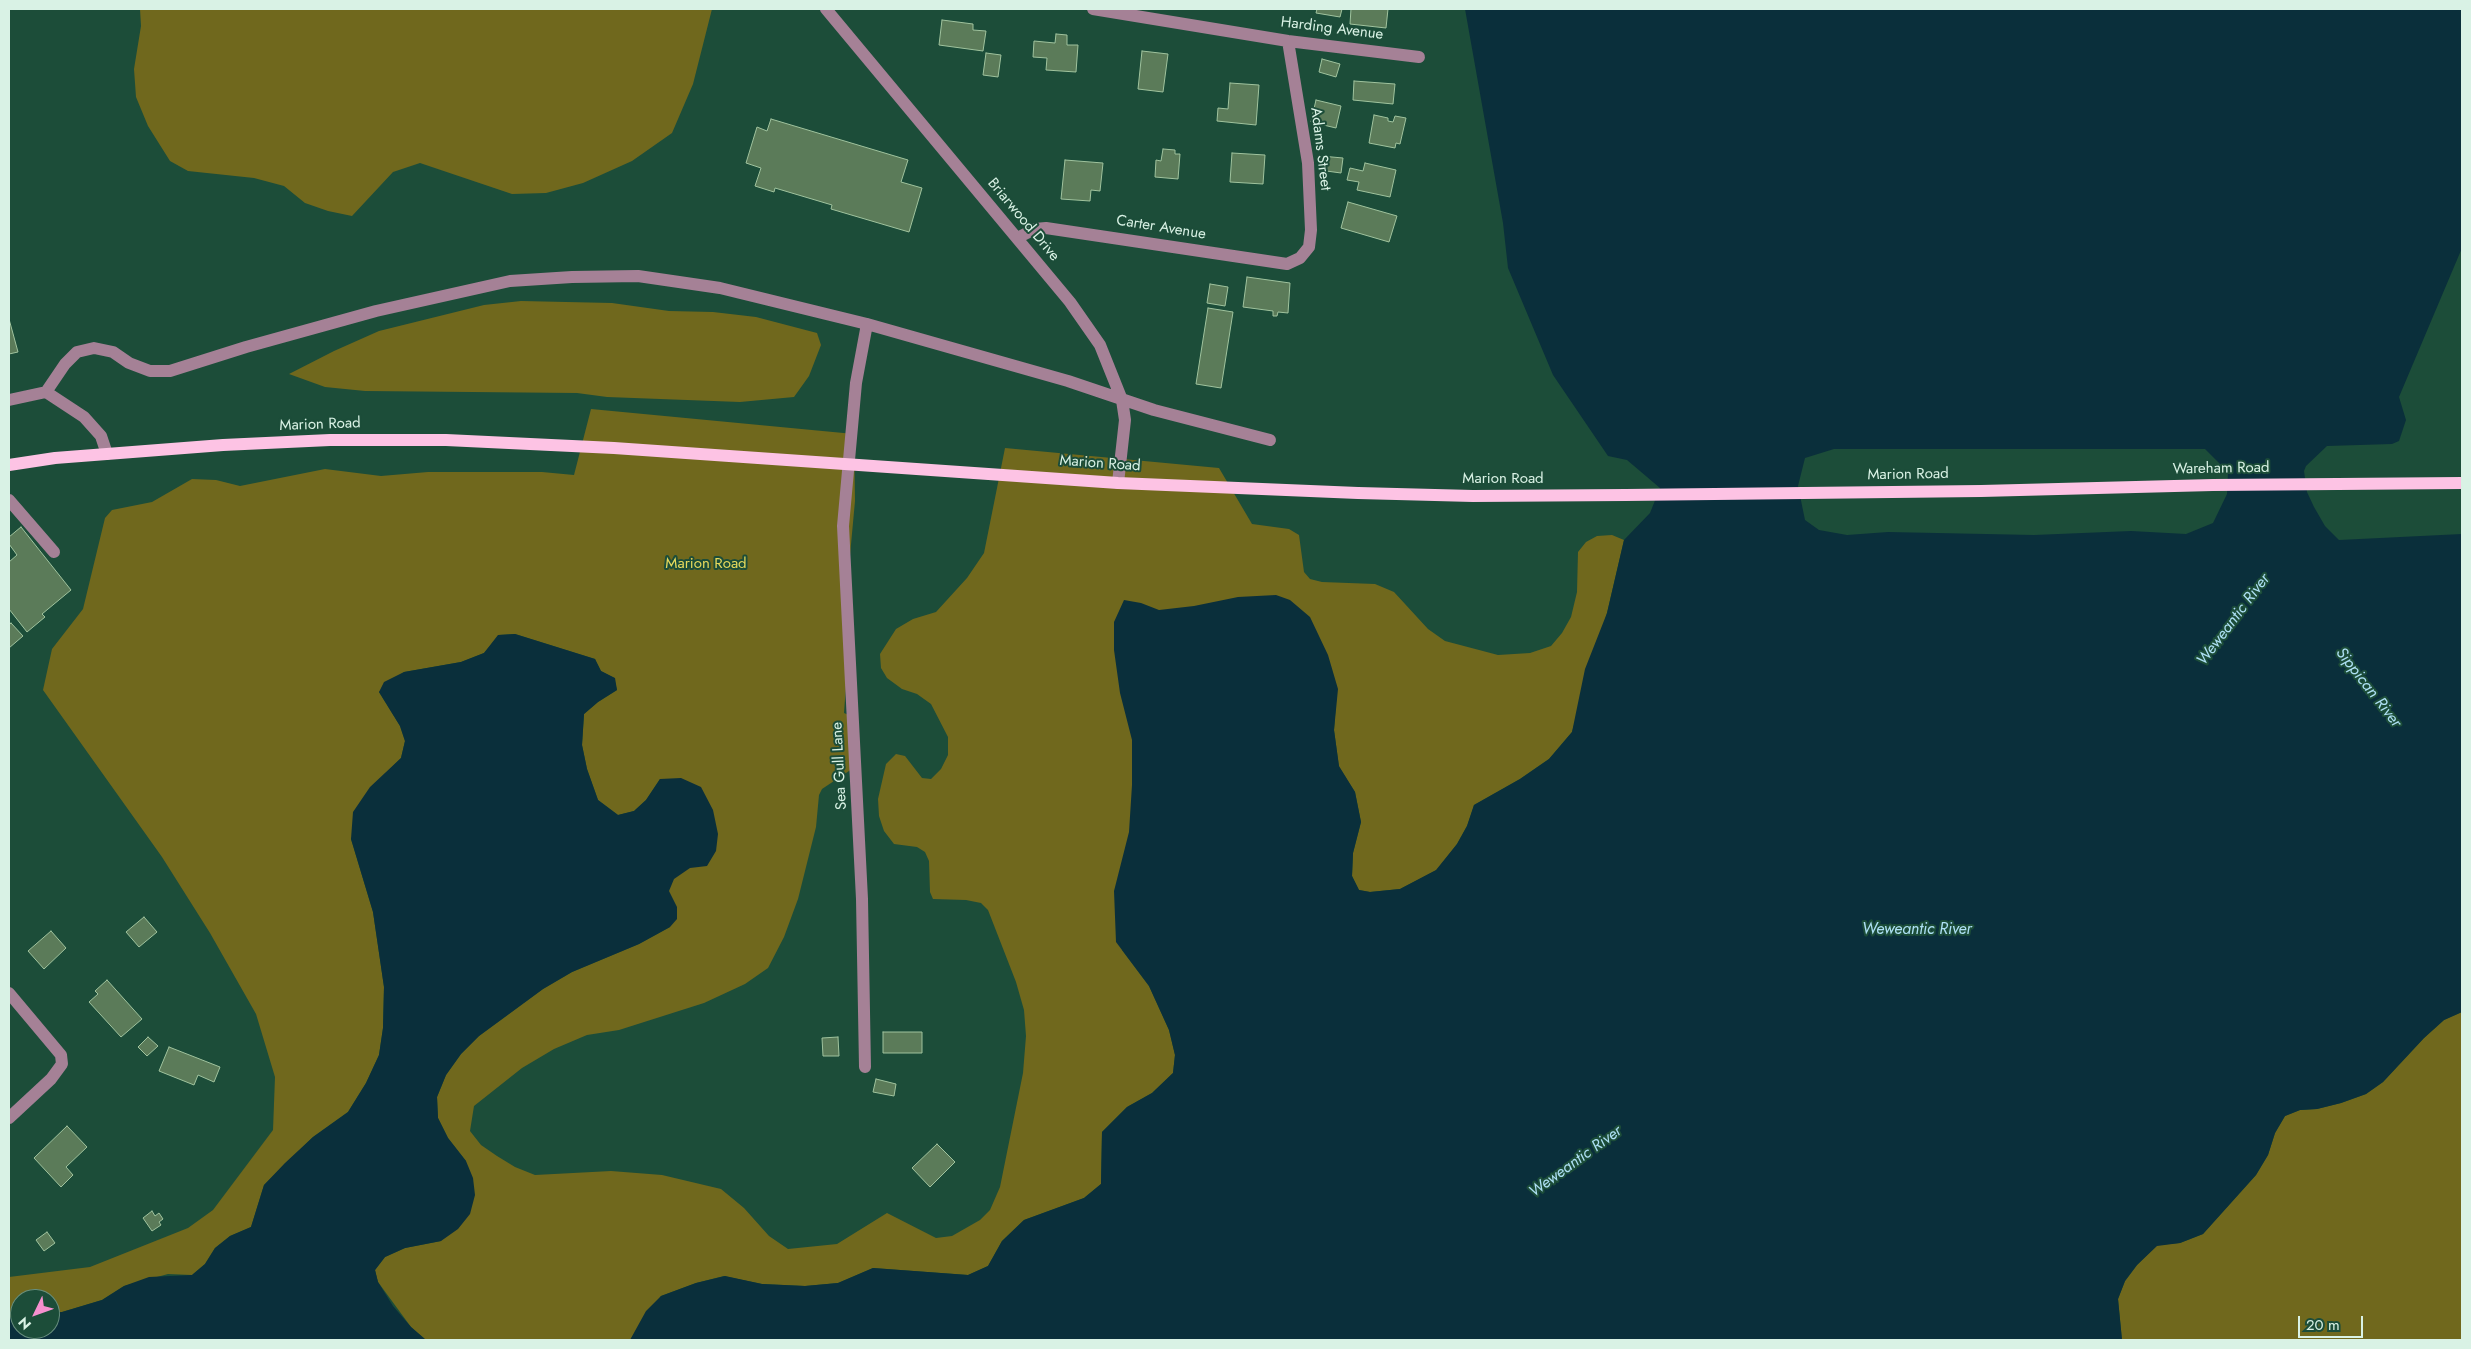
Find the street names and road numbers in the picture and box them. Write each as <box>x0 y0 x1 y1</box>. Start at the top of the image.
street label: Harding Avenue <box>1280 14 1384 44</box>
street label: Adams Street <box>1306 106 1334 192</box>
street label: Briarwood Drive <box>983 175 1063 265</box>
street label: Carter Avenue <box>1115 212 1207 244</box>
street label: Marion Road <box>279 415 361 435</box>
street label: Marion Road <box>1059 452 1141 476</box>
street label: Wareham Road <box>2172 459 2270 479</box>
street label: Marion Road <box>1867 465 1949 485</box>
street label: Marion Road <box>1462 470 1544 488</box>
street label: Sea Gull Lane <box>829 722 851 810</box>

